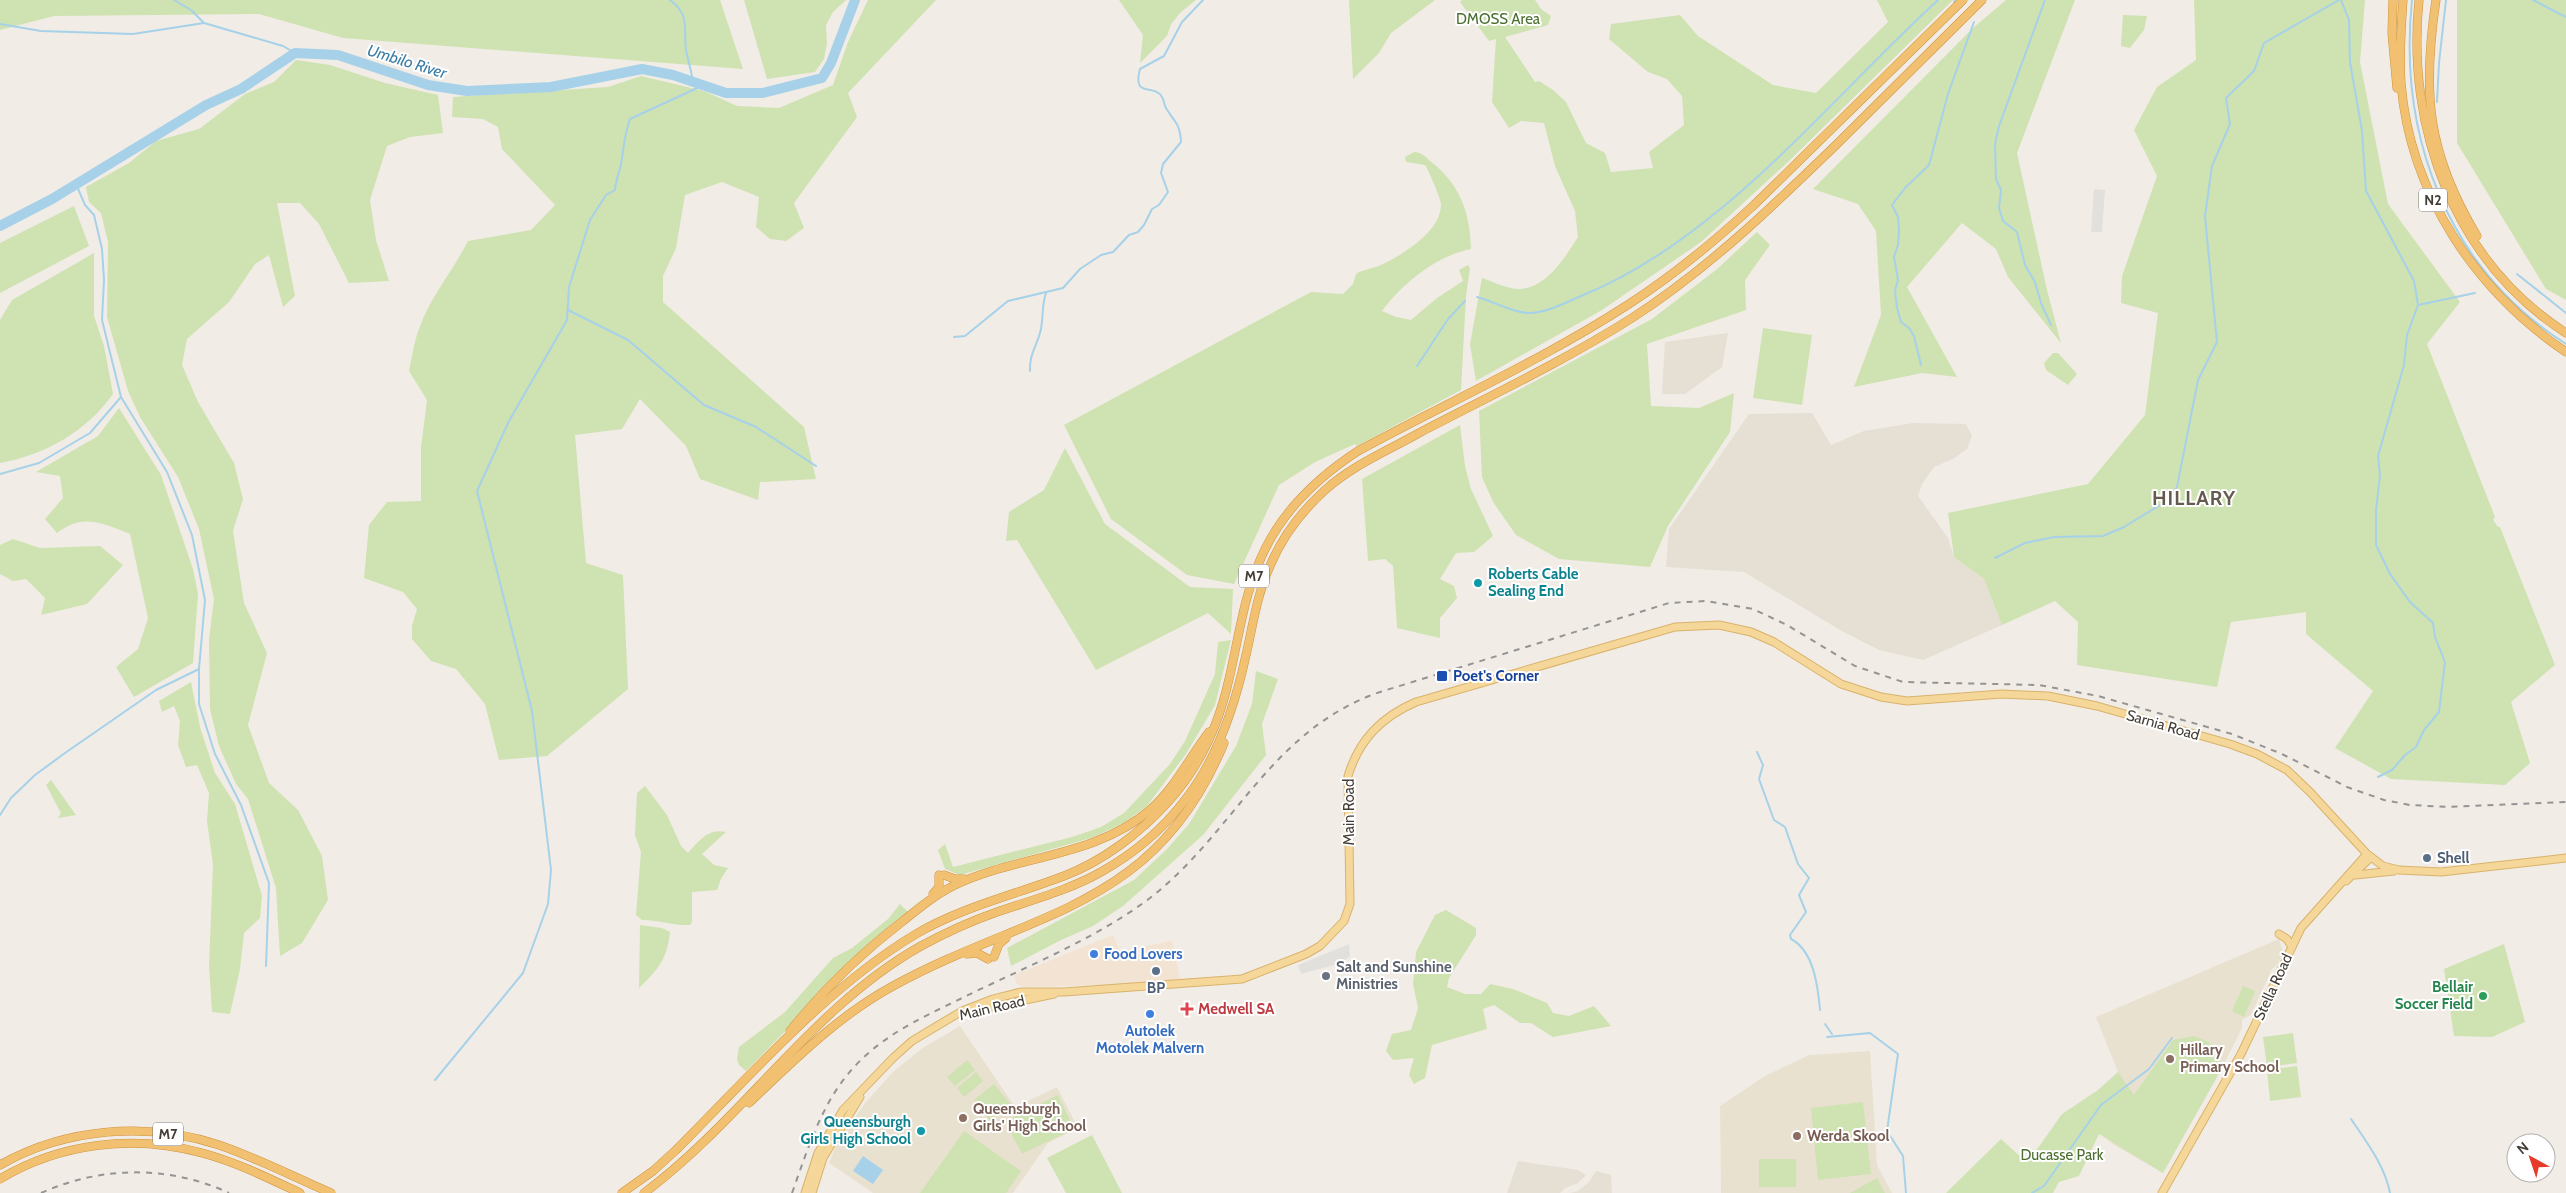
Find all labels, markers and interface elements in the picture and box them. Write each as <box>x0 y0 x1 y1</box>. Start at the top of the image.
park label: DMOSS Area <box>1456 10 1541 28</box>
water label: Umbilo River <box>365 40 450 83</box>
road number: N2 <box>2419 188 2447 212</box>
district label: HILLARY <box>2152 486 2236 510</box>
road number: M7 <box>1239 564 1269 588</box>
place label: Roberts Cable Sealing End <box>1488 565 1579 600</box>
marker: Roberts Cable Sealing End <box>1472 577 1484 589</box>
place label: Poet's Corner <box>1453 667 1539 685</box>
marker: Poet's Corner <box>1435 669 1449 683</box>
street label: Sarnia Road <box>2124 706 2202 744</box>
street label: Main Road <box>1340 779 1358 845</box>
place label: Shell <box>2437 849 2470 867</box>
marker: Shell <box>2421 852 2433 864</box>
place label: Food Lovers <box>1104 945 1183 963</box>
marker: Food Lovers <box>1088 948 1100 960</box>
street label: Stella Road <box>2250 951 2296 1023</box>
place label: Salt and Sunshine Ministries <box>1336 958 1452 993</box>
marker: BP <box>1150 965 1162 977</box>
marker: Salt and Sunshine Ministries <box>1320 970 1332 982</box>
place label: Bellair Soccer Field <box>2395 978 2473 1013</box>
place label: BP <box>1147 979 1165 997</box>
marker: Bellair Soccer Field <box>2477 990 2489 1002</box>
street label: Main Road <box>957 992 1027 1024</box>
place label: Medwell SA <box>1198 1000 1275 1018</box>
marker: Medwell SA <box>1180 1002 1194 1016</box>
marker: Autolek Motolek Malvern <box>1144 1008 1156 1020</box>
place label: Autolek Motolek Malvern <box>1096 1022 1204 1057</box>
place label: Hillary Primary School <box>2180 1041 2279 1076</box>
marker: Hillary Primary School <box>2164 1053 2176 1065</box>
place label: Queensburgh Girls' High School <box>973 1100 1086 1135</box>
marker: Queensburgh Girls' High School <box>957 1112 969 1124</box>
place label: Queensburgh Girls High School <box>801 1113 911 1148</box>
road number: M7 <box>153 1122 183 1146</box>
marker: Queensburgh Girls High School <box>915 1125 927 1137</box>
place label: Werda Skool <box>1807 1127 1889 1145</box>
marker: Werda Skool <box>1791 1130 1803 1142</box>
north arrow <box>2506 1133 2556 1183</box>
text: N <box>2513 1138 2532 1158</box>
park label: Ducasse Park <box>2020 1146 2104 1164</box>

